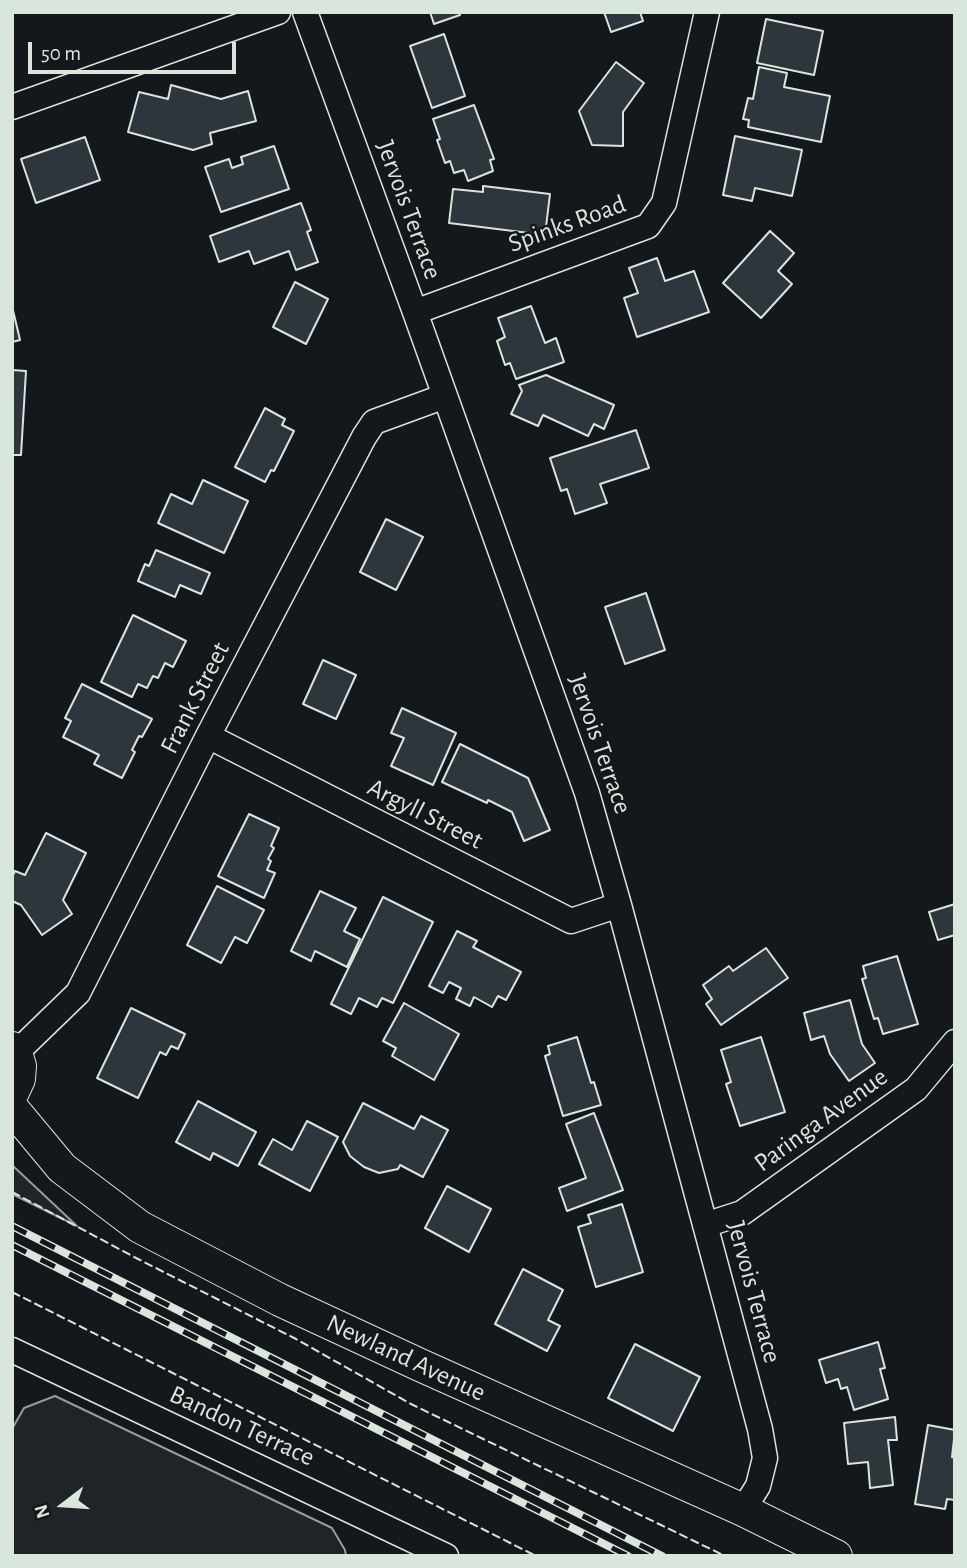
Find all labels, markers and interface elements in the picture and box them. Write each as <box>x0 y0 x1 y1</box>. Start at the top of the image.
scale bar <box>32 28 240 72</box>
text: 50 m <box>41 43 81 64</box>
street label: Jervois Terrace <box>369 136 449 284</box>
street label: Spinks Road <box>504 188 630 260</box>
street label: Frank Street <box>154 637 236 759</box>
street label: Jervois Terrace <box>562 670 638 818</box>
street label: Argyll Street <box>362 772 488 856</box>
street label: Paringa Avenue <box>748 1061 894 1179</box>
street label: Jervois Terrace <box>720 1218 788 1366</box>
street label: Newland Avenue <box>322 1308 490 1408</box>
street label: Bandon Terrace <box>165 1379 319 1473</box>
north arrow <box>28 1470 98 1540</box>
text: N <box>31 1502 53 1520</box>

